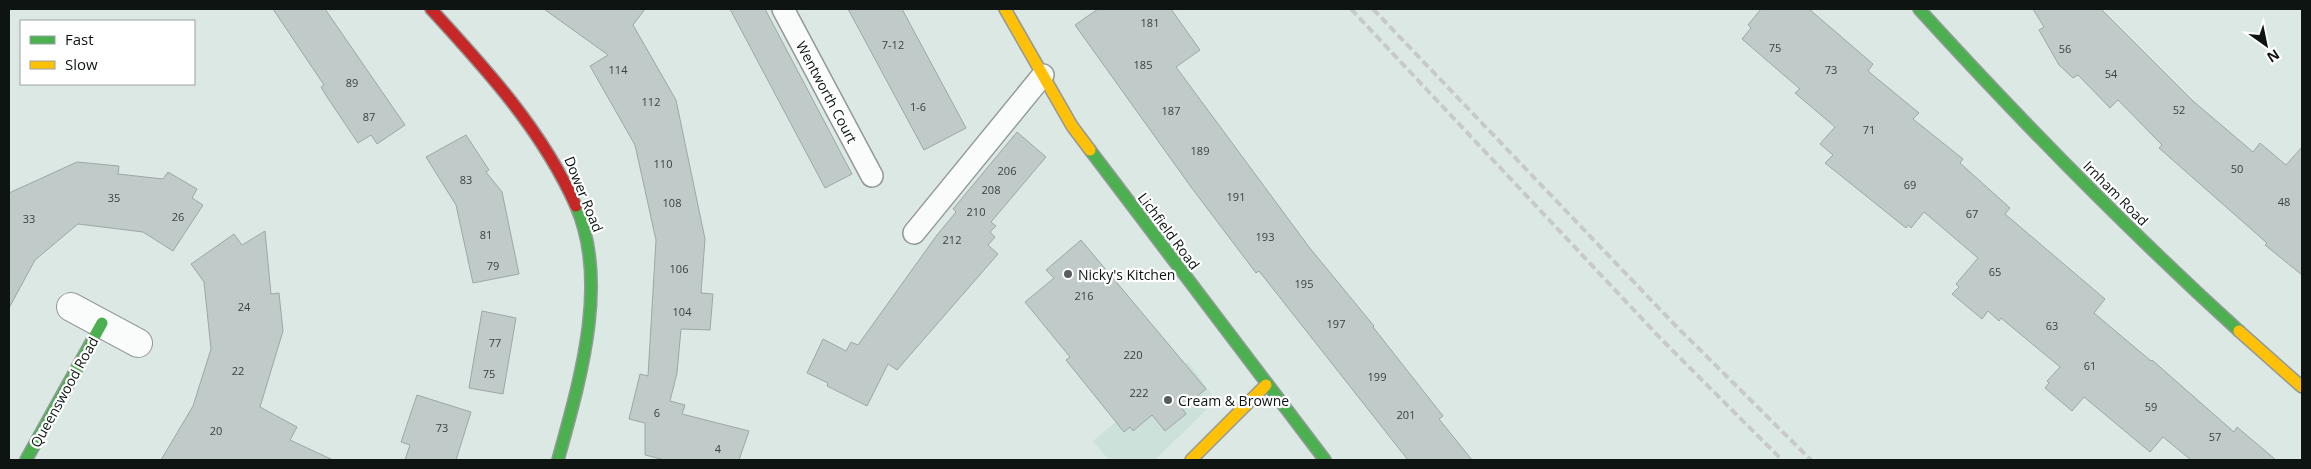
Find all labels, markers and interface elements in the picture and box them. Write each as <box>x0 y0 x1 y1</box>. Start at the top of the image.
house number: 181 <box>1141 15 1159 30</box>
legend <box>20 20 195 85</box>
north arrow <box>2241 20 2291 70</box>
text: Fast <box>65 29 94 49</box>
house number: 7-12 <box>882 37 904 52</box>
street label: Wentworth Court <box>792 38 862 146</box>
house number: 75 <box>1769 40 1781 55</box>
house number: 56 <box>2059 41 2071 56</box>
text: N <box>2263 45 2283 67</box>
text: Slow <box>65 54 98 74</box>
house number: 185 <box>1134 57 1152 72</box>
house number: 114 <box>609 62 628 77</box>
house number: 73 <box>1825 62 1837 77</box>
house number: 54 <box>2105 66 2118 81</box>
house number: 89 <box>346 75 358 90</box>
house number: 112 <box>642 94 660 109</box>
house number: 1-6 <box>910 99 926 114</box>
house number: 52 <box>2173 102 2185 117</box>
house number: 187 <box>1162 103 1180 118</box>
house number: 87 <box>363 109 375 124</box>
house number: 71 <box>1863 122 1875 137</box>
house number: 189 <box>1191 143 1209 158</box>
street label: Dower Road <box>560 153 608 235</box>
house number: 110 <box>654 156 672 171</box>
street label: Irnham Road <box>2079 156 2153 230</box>
house number: 50 <box>2231 161 2243 176</box>
house number: 206 <box>998 163 1016 178</box>
house number: 83 <box>460 172 472 187</box>
house number: 69 <box>1904 177 1916 192</box>
house number: 208 <box>982 182 1000 197</box>
street label: Lichfield Road <box>1134 189 1204 273</box>
house number: 191 <box>1227 189 1245 204</box>
house number: 35 <box>108 190 120 205</box>
house number: 48 <box>2278 194 2290 209</box>
house number: 108 <box>663 195 681 210</box>
house number: 210 <box>967 204 985 219</box>
house number: 67 <box>1966 206 1978 221</box>
house number: 26 <box>172 209 184 224</box>
house number: 33 <box>23 211 35 226</box>
house number: 81 <box>480 227 492 242</box>
house number: 193 <box>1256 229 1274 244</box>
house number: 212 <box>943 232 961 247</box>
house number: 79 <box>487 258 499 273</box>
house number: 106 <box>670 261 688 276</box>
house number: 65 <box>1989 264 2001 279</box>
place label: Nicky's Kitchen <box>1078 265 1175 284</box>
marker: Nicky's Kitchen <box>1062 268 1074 280</box>
house number: 195 <box>1295 276 1313 291</box>
house number: 216 <box>1075 288 1093 303</box>
house number: 24 <box>238 299 251 314</box>
house number: 104 <box>673 304 692 319</box>
house number: 197 <box>1327 316 1345 331</box>
house number: 63 <box>2046 318 2058 333</box>
street label: Queenswood Road <box>26 333 102 451</box>
house number: 77 <box>489 335 501 350</box>
house number: 220 <box>1124 347 1142 362</box>
house number: 61 <box>2084 358 2096 373</box>
house number: 22 <box>232 363 244 378</box>
house number: 75 <box>483 366 495 381</box>
house number: 199 <box>1368 369 1386 384</box>
house number: 222 <box>1130 385 1148 400</box>
place label: Cream & Browne <box>1178 391 1289 410</box>
marker: Cream & Browne <box>1162 394 1174 406</box>
house number: 59 <box>2145 399 2157 414</box>
house number: 6 <box>654 405 660 420</box>
house number: 201 <box>1397 407 1415 422</box>
house number: 73 <box>436 420 448 435</box>
house number: 20 <box>210 423 222 438</box>
house number: 57 <box>2209 429 2221 444</box>
house number: 4 <box>715 441 722 456</box>

